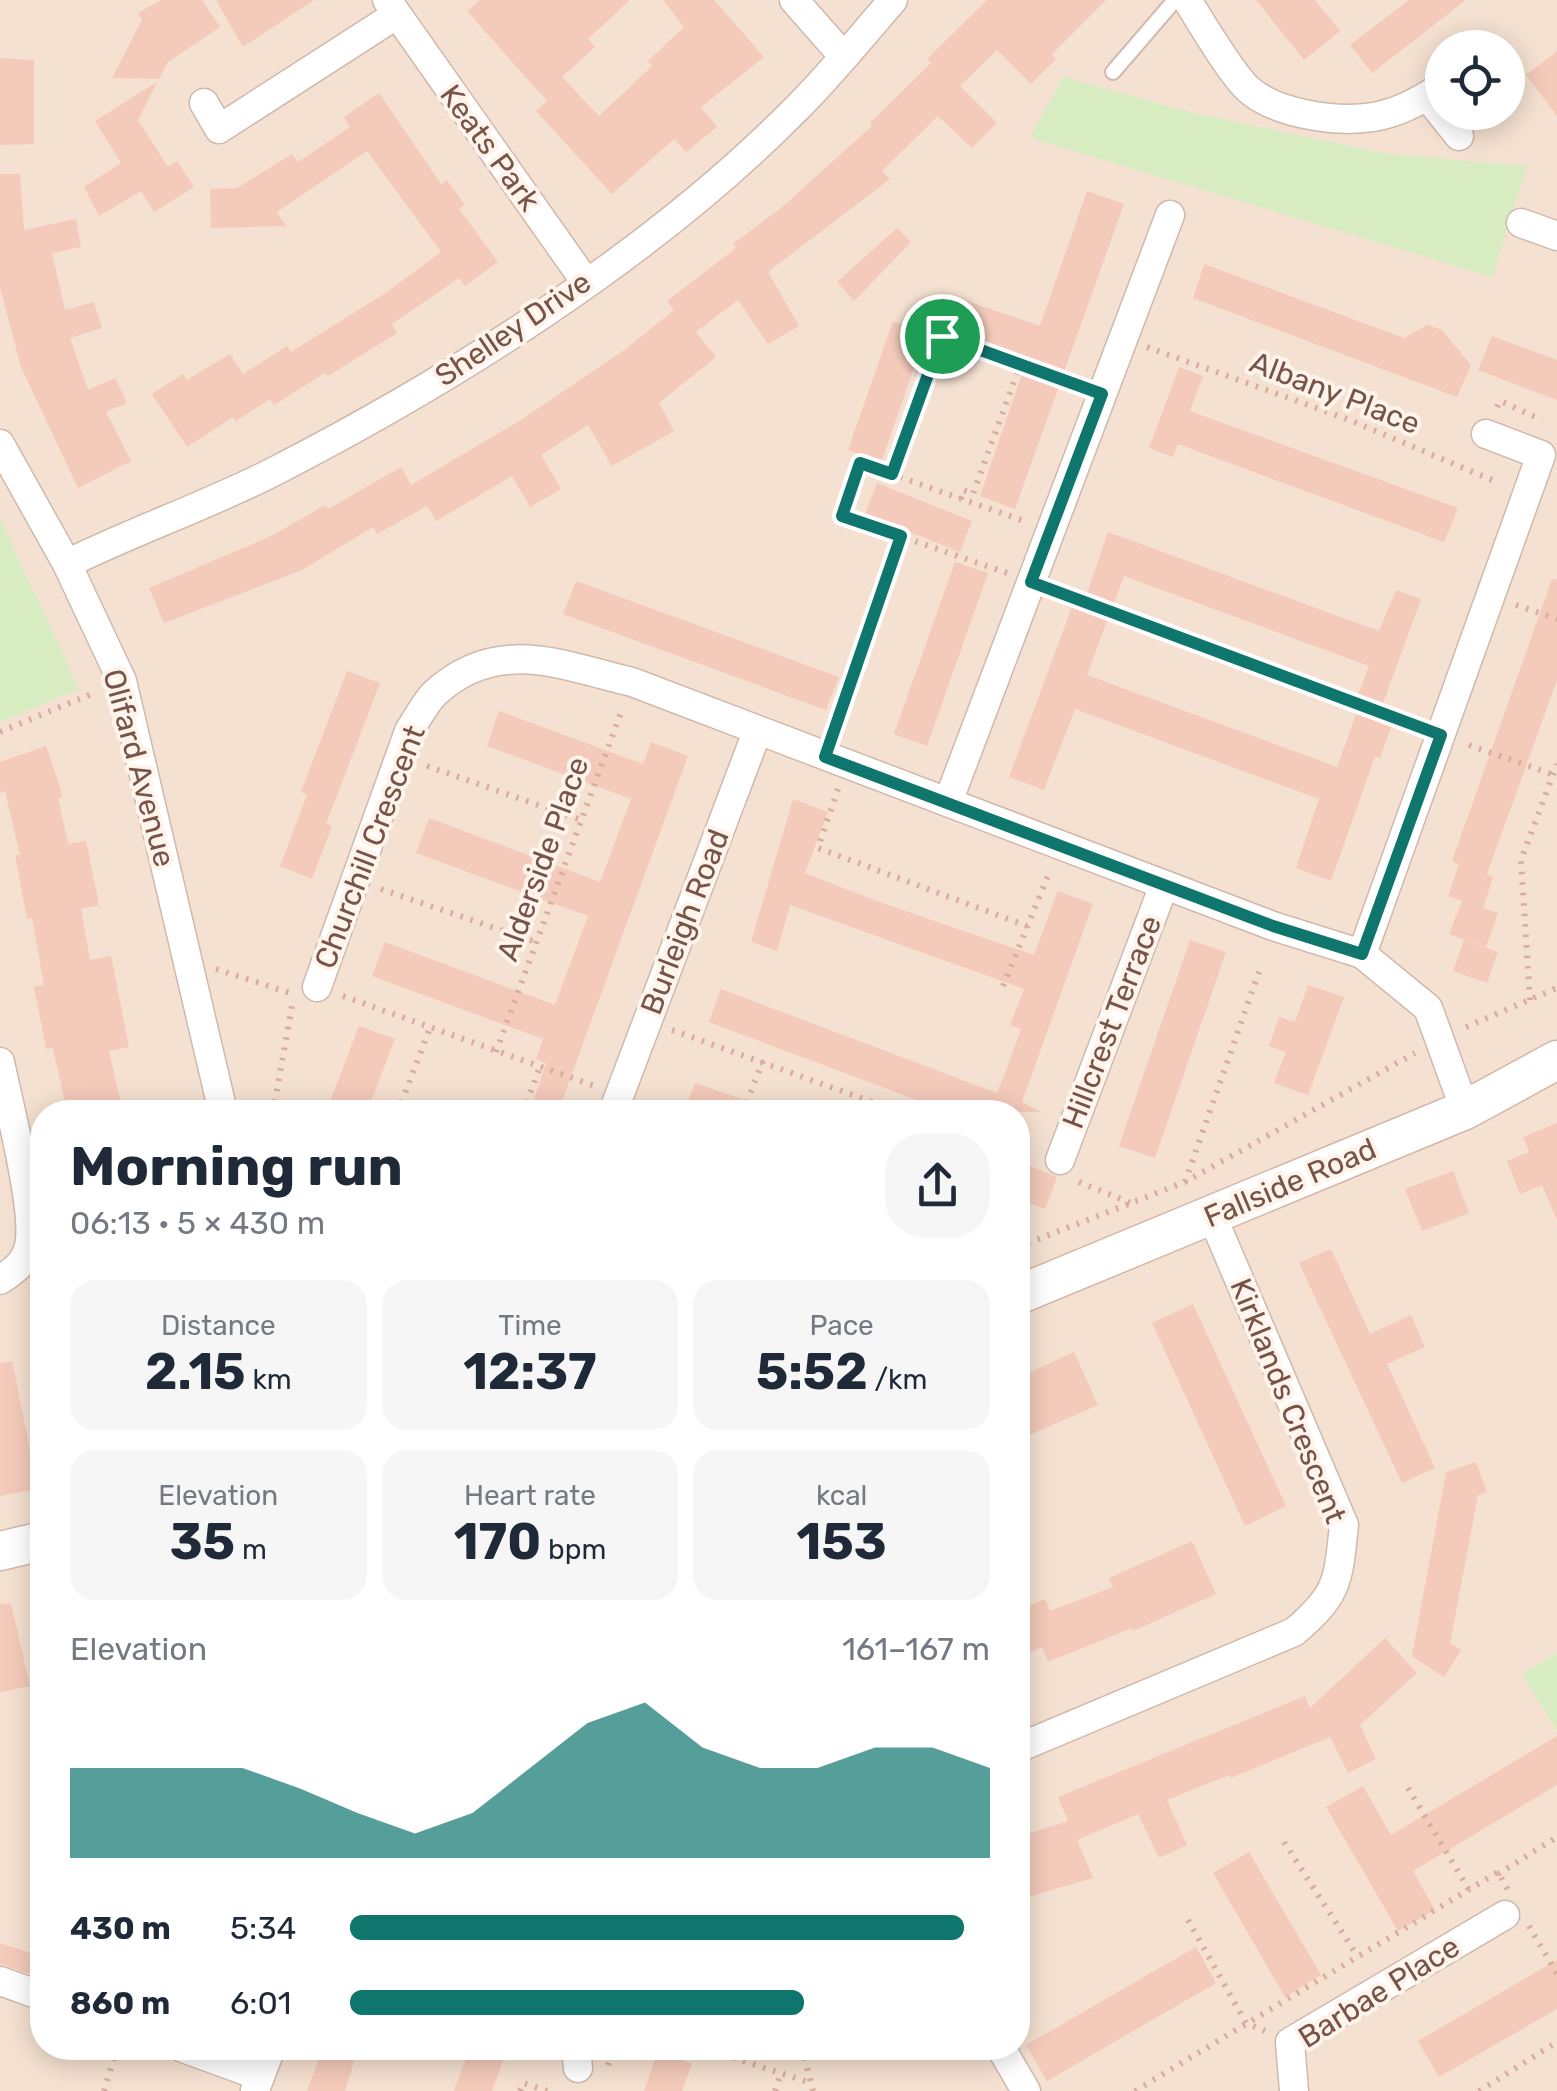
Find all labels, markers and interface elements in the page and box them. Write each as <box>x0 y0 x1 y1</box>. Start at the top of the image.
map controls <box>1425 30 1525 130</box>
button: locate <box>1425 30 1525 130</box>
street label: Keats Park <box>432 78 548 219</box>
street label: Shelley Drive <box>428 264 598 394</box>
pin <box>900 294 985 379</box>
icon: arrive <box>915 309 970 364</box>
street label: Albany Place <box>1245 344 1425 442</box>
street label: Olifard Avenue <box>95 665 183 871</box>
street label: Churchill Crescent <box>307 720 433 974</box>
street label: Alderside Place <box>489 752 597 966</box>
street label: Burleigh Road <box>633 824 737 1020</box>
street label: Hillcrest Terrace <box>1055 910 1169 1134</box>
street label: Fallside Road <box>1199 1131 1381 1235</box>
button: share <box>885 1133 990 1238</box>
text: Morning run <box>70 1134 403 1199</box>
text: 06:13 · 5 × 430 m <box>70 1204 325 1242</box>
street label: Kirklands Crescent <box>1222 1273 1354 1529</box>
text: Distance <box>161 1309 276 1342</box>
text: Time <box>498 1309 562 1342</box>
text: Pace <box>810 1309 874 1342</box>
text: 2.15 <box>145 1342 246 1402</box>
text: 12:37 <box>463 1342 597 1402</box>
text: 5:52 <box>756 1342 868 1402</box>
text: km <box>246 1363 292 1396</box>
text: /km <box>868 1363 927 1396</box>
text: Elevation <box>158 1479 278 1512</box>
text: Heart rate <box>464 1479 596 1512</box>
text: kcal <box>816 1479 867 1512</box>
text: 35 <box>170 1512 235 1572</box>
text: 170 <box>454 1512 541 1572</box>
text: 153 <box>797 1512 887 1572</box>
text: m <box>235 1533 267 1566</box>
text: bpm <box>541 1533 606 1566</box>
text: Elevation <box>70 1630 207 1668</box>
text: 161–167 m <box>842 1630 990 1668</box>
text: 430 m <box>70 1909 171 1947</box>
text: 5:34 <box>230 1909 296 1947</box>
street label: Barbae Place <box>1292 1928 1466 2056</box>
text: 860 m <box>70 1984 170 2022</box>
text: 6:01 <box>230 1984 292 2022</box>

